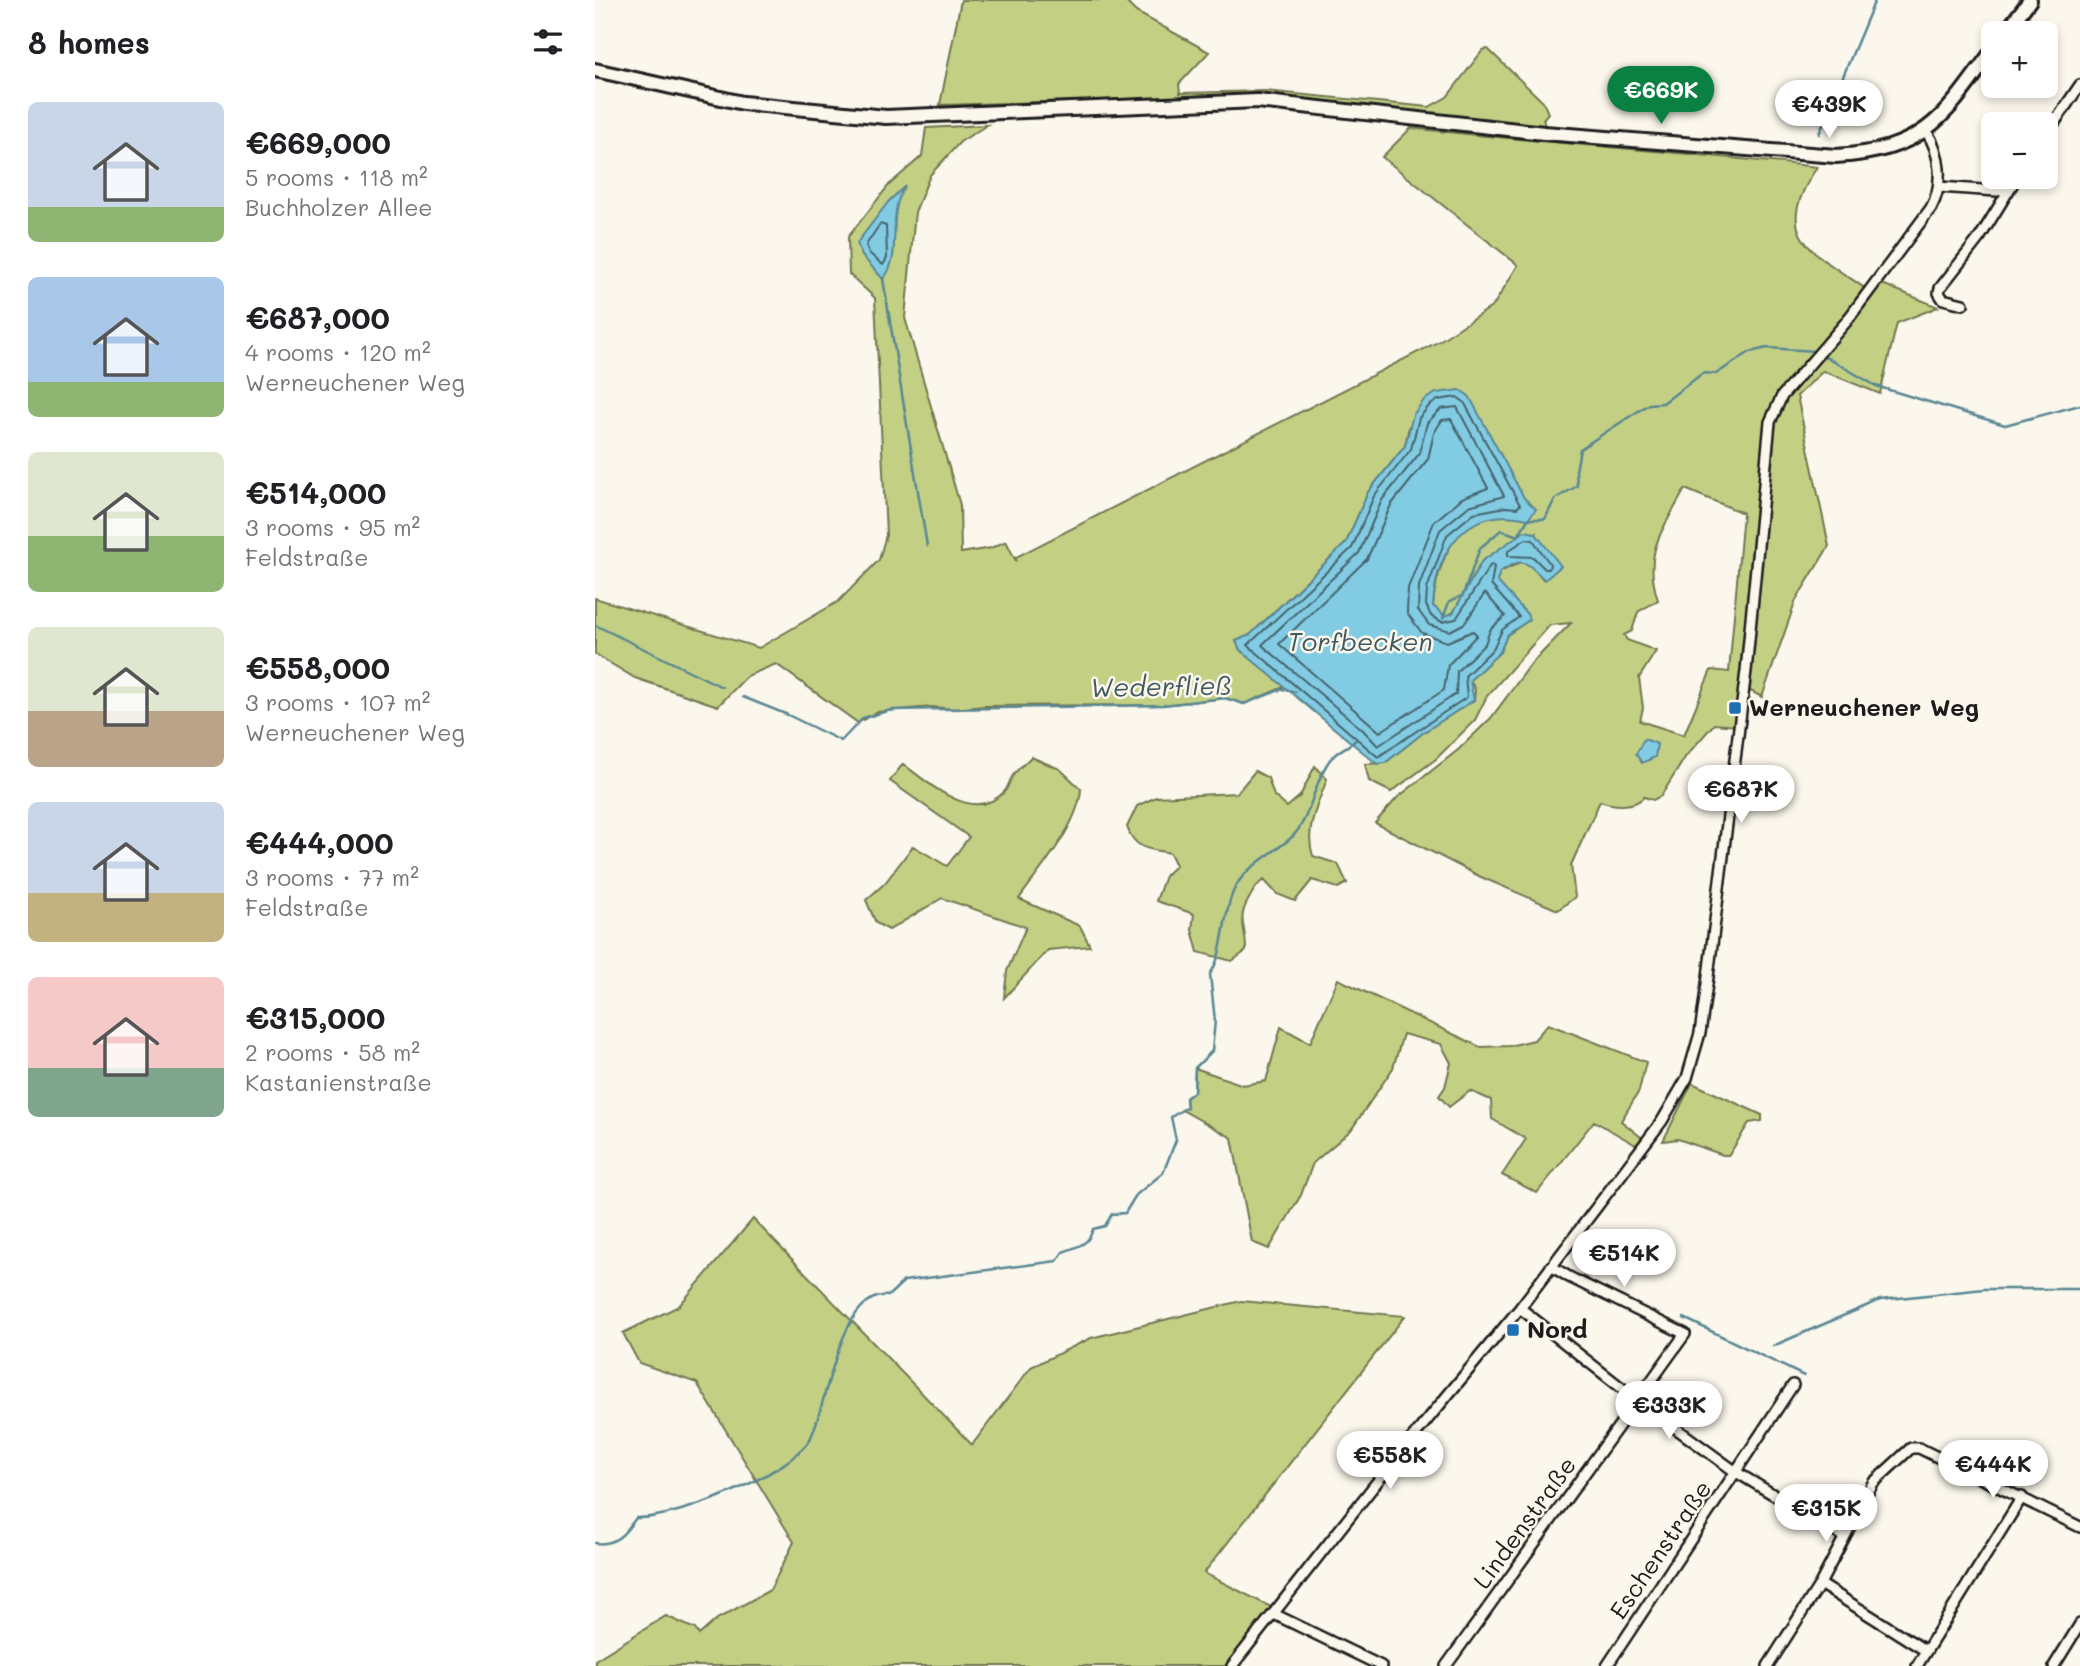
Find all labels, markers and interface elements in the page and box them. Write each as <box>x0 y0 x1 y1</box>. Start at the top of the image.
map controls <box>1981 21 2058 189</box>
button: + <box>1981 21 2058 98</box>
text: 8 homes <box>28 22 150 62</box>
icon: filters <box>529 23 567 61</box>
pin: €669K <box>1612 66 1710 126</box>
text: €669K <box>1623 74 1699 104</box>
pin: €439K <box>1780 80 1878 140</box>
text: €439K <box>1791 88 1867 118</box>
button: − <box>1981 112 2058 189</box>
text: €669,000 <box>245 122 391 162</box>
icon: home <box>84 130 168 214</box>
text: 5 rooms · 118 m² <box>245 162 428 192</box>
text: Buchholzer Allee <box>245 192 433 222</box>
text: €687,000 <box>245 297 390 337</box>
icon: home <box>84 305 168 389</box>
text: 4 rooms · 120 m² <box>245 337 431 367</box>
text: Werneuchener Weg <box>245 367 465 397</box>
text: €514,000 <box>245 472 386 512</box>
icon: home <box>84 480 168 564</box>
text: 3 rooms · 95 m² <box>245 512 420 542</box>
text: Feldstraße <box>245 542 368 572</box>
water label: Torfbecken <box>1287 624 1433 658</box>
text: €558,000 <box>245 647 390 687</box>
icon: home <box>84 655 168 739</box>
water label: Wederfließ <box>1090 668 1232 704</box>
text: 3 rooms · 107 m² <box>245 687 431 717</box>
place label: Werneuchener Weg <box>1749 691 1979 722</box>
marker: Werneuchener Weg <box>1727 700 1743 716</box>
text: Werneuchener Weg <box>245 717 465 747</box>
pin: €687K <box>1692 766 1790 825</box>
text: €687K <box>1704 773 1778 803</box>
text: €444,000 <box>245 822 393 862</box>
icon: home <box>84 830 168 914</box>
text: 3 rooms · 77 m² <box>245 862 419 892</box>
text: Feldstraße <box>245 892 368 922</box>
text: €315,000 <box>245 997 385 1037</box>
icon: home <box>84 1005 168 1089</box>
text: 2 rooms · 58 m² <box>245 1037 420 1067</box>
text: Kastanienstraße <box>245 1067 432 1097</box>
pin: €514K <box>1575 1230 1673 1289</box>
text: €514K <box>1588 1237 1660 1267</box>
place label: Nord <box>1527 1313 1587 1344</box>
marker: Nord <box>1505 1322 1521 1338</box>
pin: €333K <box>1620 1382 1718 1441</box>
text: €333K <box>1631 1389 1707 1419</box>
pin: €558K <box>1341 1432 1439 1491</box>
text: €558K <box>1353 1439 1427 1469</box>
pin: €444K <box>1944 1440 2042 1500</box>
text: €444K <box>1954 1448 2032 1478</box>
street label: Lindenstraße <box>1465 1450 1582 1594</box>
street label: Eschenstraße <box>1602 1474 1717 1624</box>
pin: €315K <box>1777 1484 1875 1544</box>
text: €315K <box>1790 1492 1862 1522</box>

